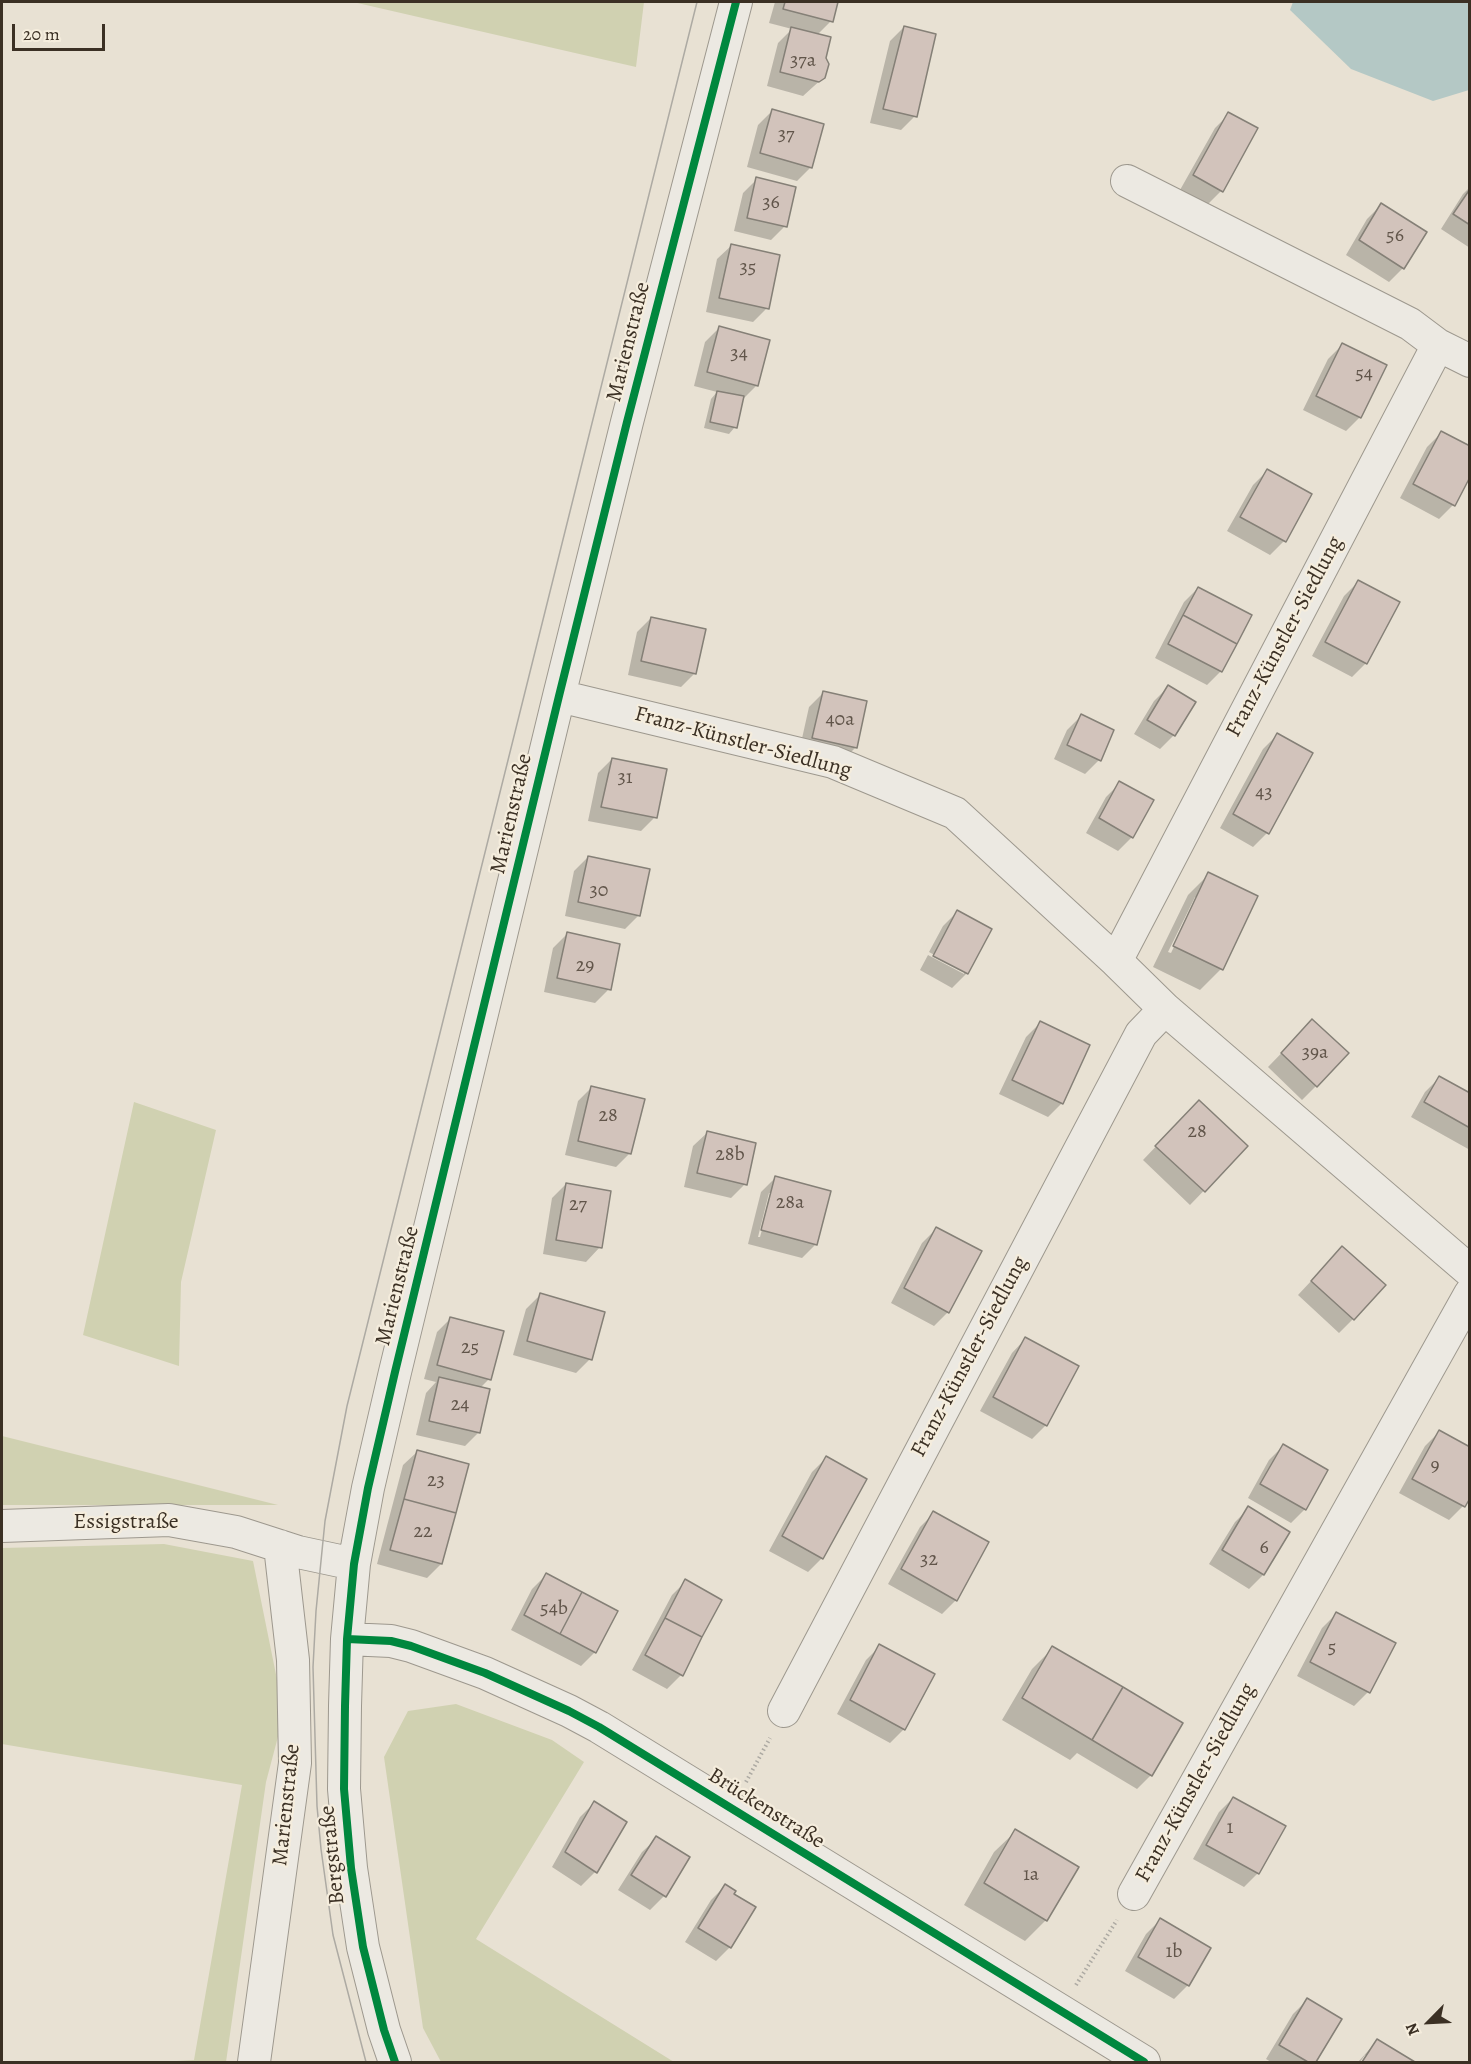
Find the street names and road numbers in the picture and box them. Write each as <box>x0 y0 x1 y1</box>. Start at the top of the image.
street label: Marienstraße <box>601 279 657 405</box>
street label: Franz-Künstler-Siedlung <box>1221 532 1349 742</box>
street label: Franz-Künstler-Siedlung <box>631 701 855 785</box>
street label: Marienstraße <box>485 751 539 877</box>
street label: Marienstraße <box>370 1223 426 1349</box>
street label: Franz-Künstler-Siedlung <box>906 1252 1034 1462</box>
street label: Essigstraße <box>73 1510 179 1536</box>
street label: Franz-Künstler-Siedlung <box>1130 1679 1262 1887</box>
street label: Marienstraße <box>267 1743 307 1867</box>
street label: Brückenstraße <box>703 1763 829 1855</box>
street label: Bergstraße <box>315 1804 351 1906</box>

